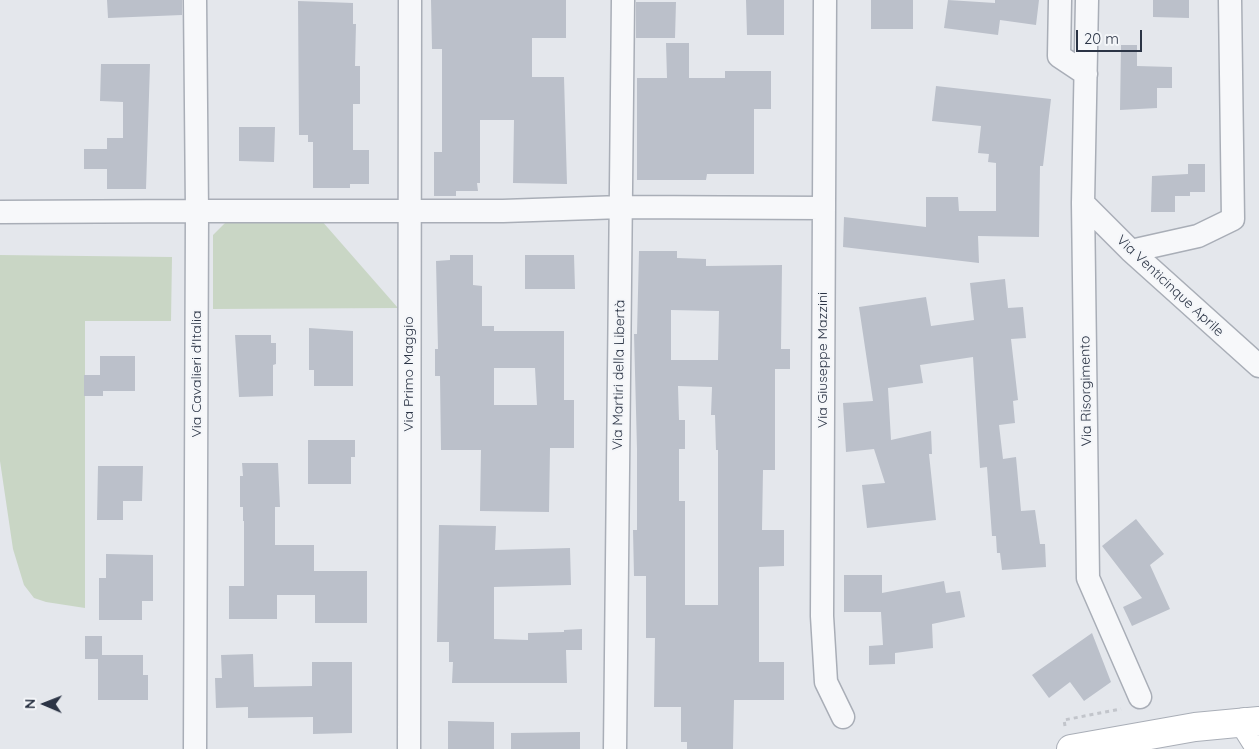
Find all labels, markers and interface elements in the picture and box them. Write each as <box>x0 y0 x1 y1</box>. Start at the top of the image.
scale bar <box>1079 20 1145 52</box>
text: 20 m <box>1084 29 1119 48</box>
street label: Via Venticinque Aprile <box>1113 232 1227 340</box>
street label: Via Giuseppe Mazzini <box>815 292 831 428</box>
street label: Via Martiri della Libertà <box>609 300 629 450</box>
street label: Via Cavalieri d'Italia <box>189 311 205 437</box>
street label: Via Primo Maggio <box>401 316 417 432</box>
street label: Via Risorgimento <box>1077 335 1095 447</box>
north arrow <box>20 679 70 729</box>
text: N <box>21 698 39 709</box>

